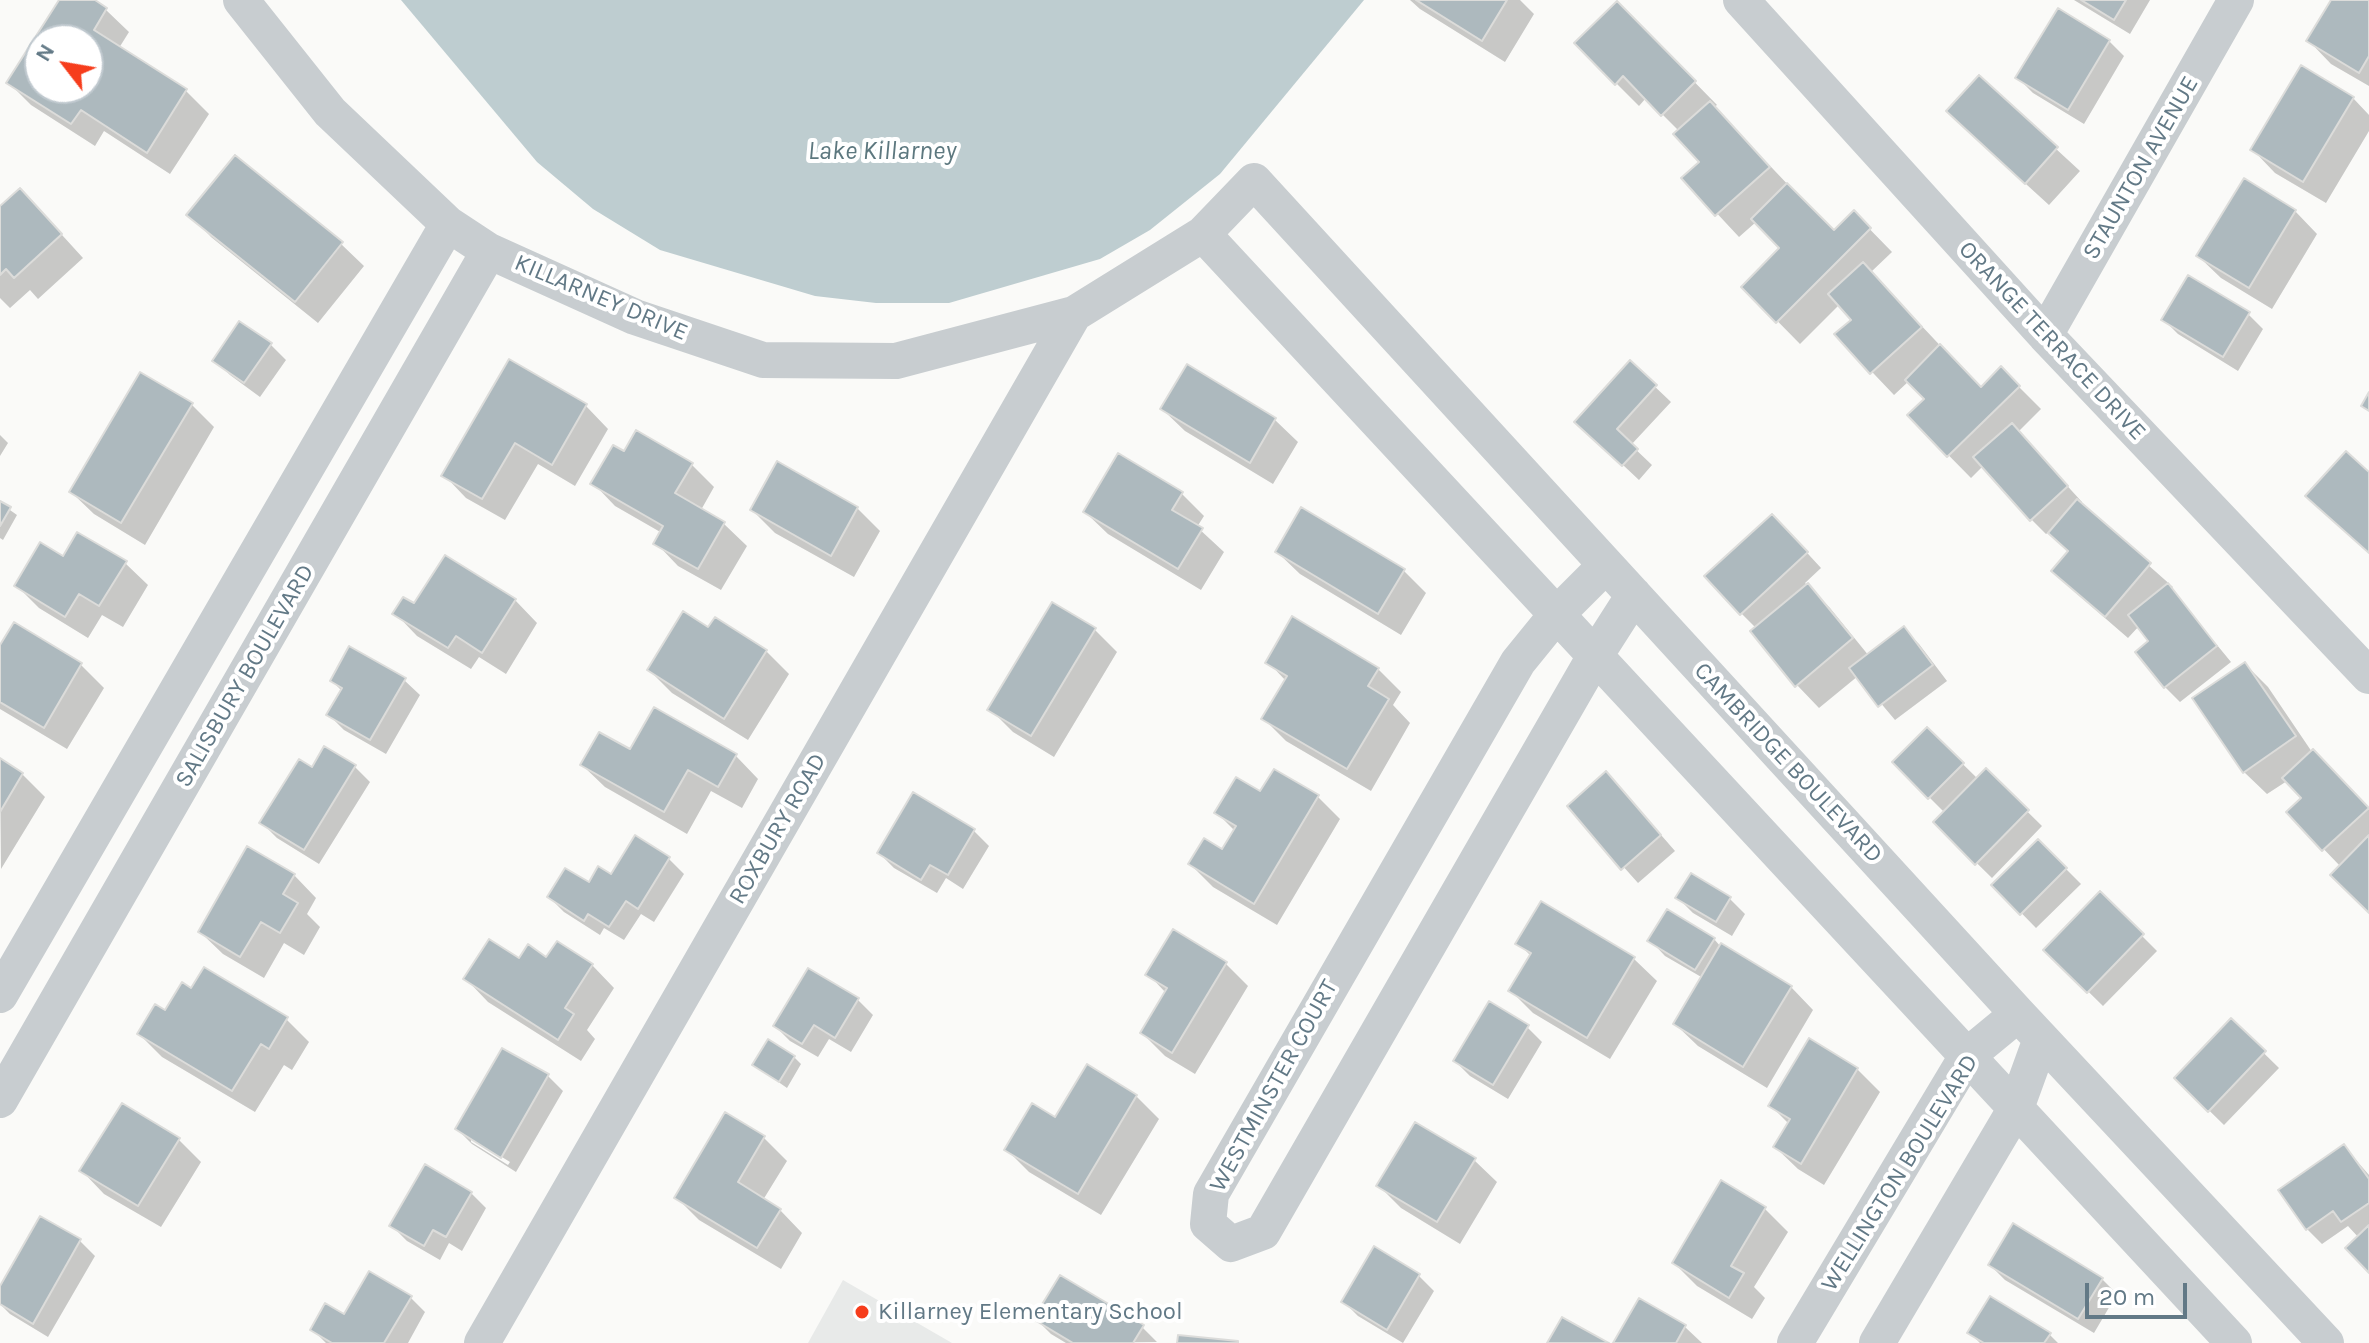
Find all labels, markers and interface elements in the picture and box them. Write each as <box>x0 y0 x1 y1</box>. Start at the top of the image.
north arrow <box>24 24 104 104</box>
text: N <box>30 39 60 66</box>
street label: STAUNTON AVENUE <box>2077 71 2205 265</box>
water label: Lake Killarney <box>808 136 956 168</box>
street label: ORANGE TERRACE DRIVE <box>1952 235 2152 447</box>
street label: KILLARNEY DRIVE <box>510 249 692 347</box>
street label: SALISBURY BOULEVARD <box>169 559 321 793</box>
street label: CAMBRIDGE BOULEVARD <box>1688 657 1888 869</box>
street label: ROXBURY ROAD <box>723 749 833 909</box>
street label: WESTMINSTER COURT <box>1204 975 1344 1197</box>
street label: WELLINGTON BOULEVARD <box>1815 1049 1985 1297</box>
scale bar <box>2089 1267 2191 1317</box>
text: 20 m <box>2099 1283 2155 1311</box>
place label: Killarney Elementary School <box>878 1298 1183 1326</box>
marker: Killarney Elementary School <box>853 1303 871 1321</box>

